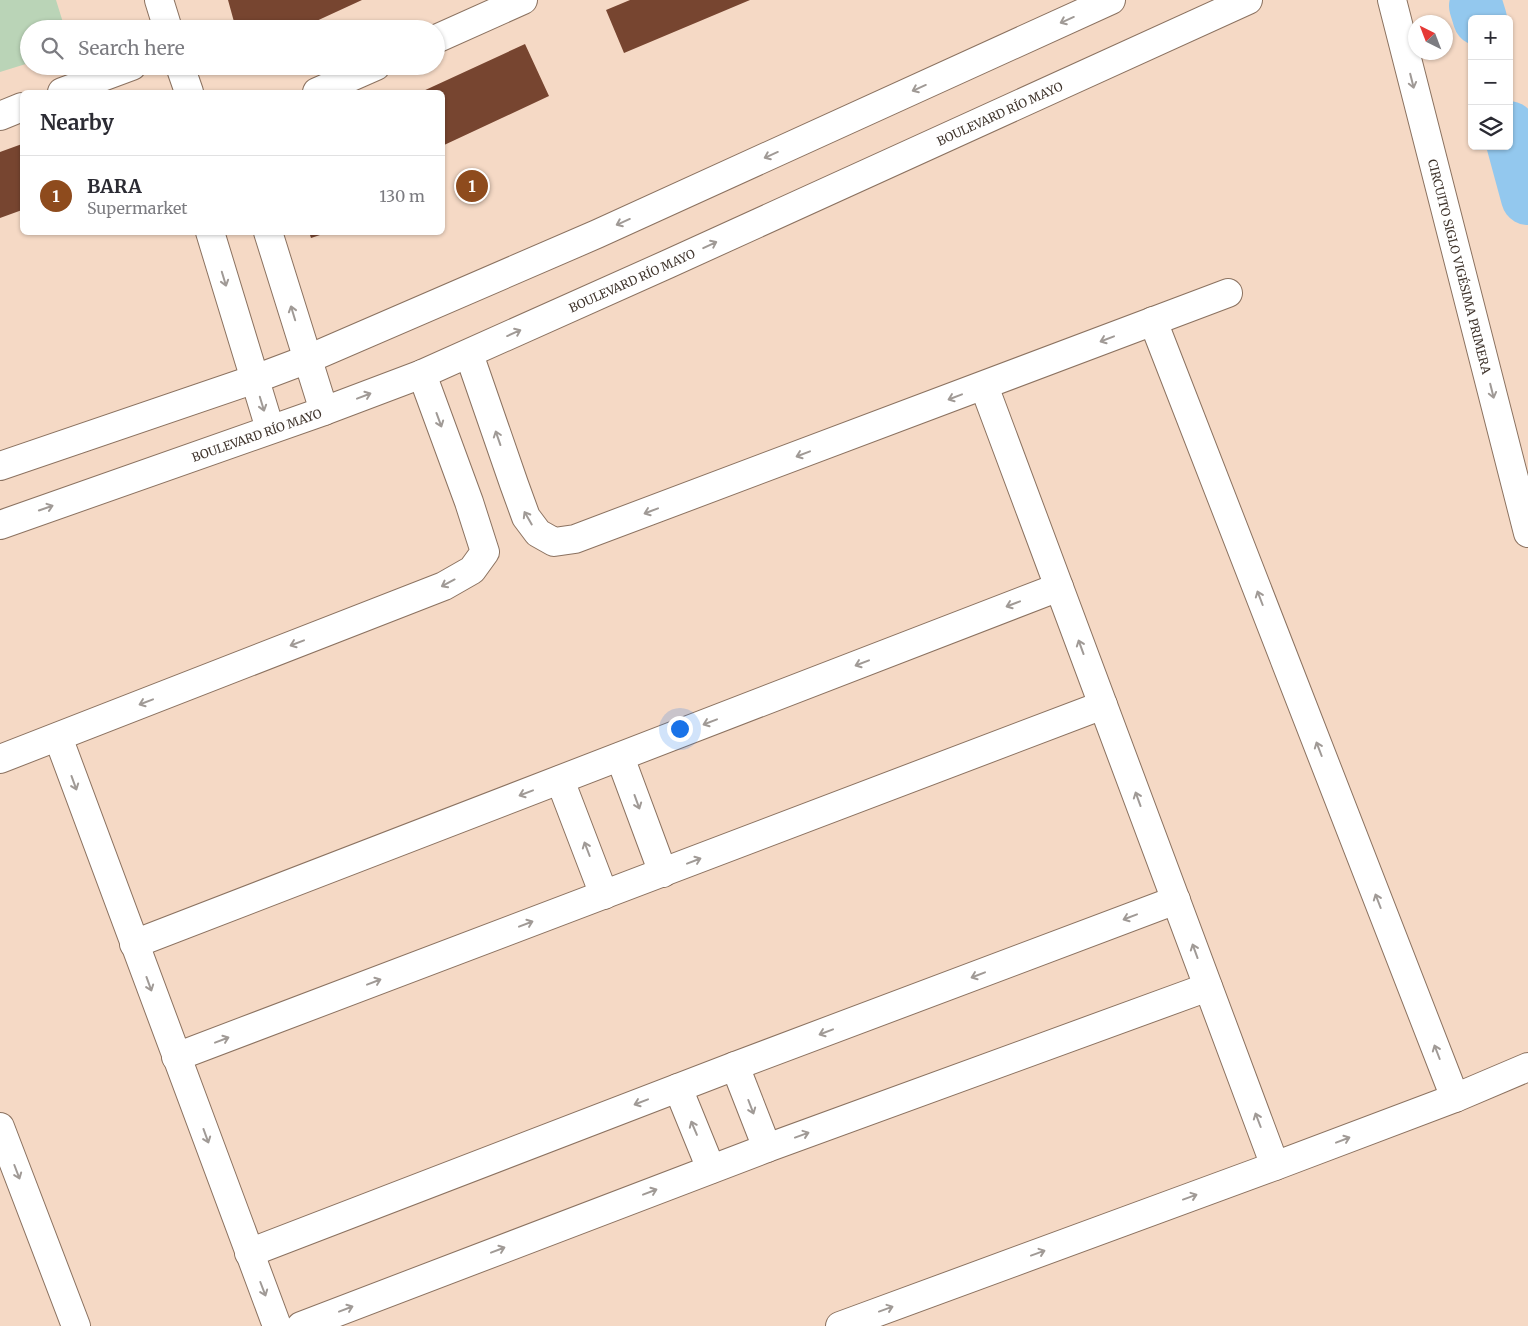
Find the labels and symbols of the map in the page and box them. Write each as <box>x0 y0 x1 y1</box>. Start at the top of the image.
north arrow <box>1408 15 1453 60</box>
one-way arrow <box>1060 16 1075 26</box>
one-way arrow <box>1408 73 1418 89</box>
street label: BOULEVARD RÍO MAYO <box>934 78 1065 148</box>
one-way arrow <box>912 83 927 93</box>
one-way arrow <box>764 151 779 160</box>
street label: CIRCUITO SIGLO VIGÉSIMA PRIMERA <box>1425 157 1495 376</box>
pin: 1 <box>456 167 488 205</box>
one-way arrow <box>616 218 631 228</box>
one-way arrow <box>702 240 717 249</box>
street label: BOULEVARD RÍO MAYO <box>566 245 697 315</box>
one-way arrow <box>220 271 230 287</box>
one-way arrow <box>288 305 297 321</box>
one-way arrow <box>506 328 521 338</box>
one-way arrow <box>1100 335 1115 344</box>
one-way arrow <box>1488 383 1497 399</box>
one-way arrow <box>356 391 371 400</box>
one-way arrow <box>948 393 964 402</box>
one-way arrow <box>258 396 268 412</box>
street label: BOULEVARD RÍO MAYO <box>190 405 324 464</box>
one-way arrow <box>435 412 444 427</box>
one-way arrow <box>493 431 502 446</box>
one-way arrow <box>796 450 811 459</box>
one-way arrow <box>38 503 53 512</box>
one-way arrow <box>644 507 659 516</box>
one-way arrow <box>523 510 533 525</box>
one-way arrow <box>441 578 456 588</box>
one-way arrow <box>1255 591 1264 606</box>
one-way arrow <box>1006 600 1021 609</box>
one-way arrow <box>290 639 305 648</box>
one-way arrow <box>1076 640 1085 655</box>
one-way arrow <box>855 659 870 668</box>
one-way arrow <box>139 698 154 707</box>
your location <box>667 716 693 742</box>
one-way arrow <box>703 717 718 727</box>
one-way arrow <box>1314 742 1323 758</box>
one-way arrow <box>71 775 80 790</box>
one-way arrow <box>519 789 534 798</box>
one-way arrow <box>1133 792 1142 807</box>
one-way arrow <box>633 794 642 810</box>
one-way arrow <box>582 842 591 857</box>
one-way arrow <box>686 856 701 865</box>
one-way arrow <box>1373 894 1382 909</box>
one-way arrow <box>1123 913 1138 922</box>
one-way arrow <box>518 919 533 929</box>
one-way arrow <box>1190 944 1199 960</box>
one-way arrow <box>971 970 986 980</box>
one-way arrow <box>145 976 154 991</box>
one-way arrow <box>366 977 381 986</box>
one-way arrow <box>819 1028 834 1037</box>
one-way arrow <box>214 1035 229 1044</box>
one-way arrow <box>1432 1045 1441 1060</box>
one-way arrow <box>634 1098 649 1107</box>
one-way arrow <box>747 1099 756 1114</box>
one-way arrow <box>1253 1113 1262 1128</box>
one-way arrow <box>689 1121 699 1136</box>
one-way arrow <box>202 1128 211 1144</box>
one-way arrow <box>794 1130 809 1139</box>
one-way arrow <box>1335 1135 1350 1144</box>
one-way arrow <box>13 1164 23 1179</box>
one-way arrow <box>642 1187 657 1197</box>
one-way arrow <box>1182 1192 1198 1201</box>
one-way arrow <box>490 1245 505 1255</box>
one-way arrow <box>1030 1248 1045 1257</box>
one-way arrow <box>259 1280 268 1296</box>
one-way arrow <box>339 1303 354 1312</box>
one-way arrow <box>877 1304 893 1313</box>

